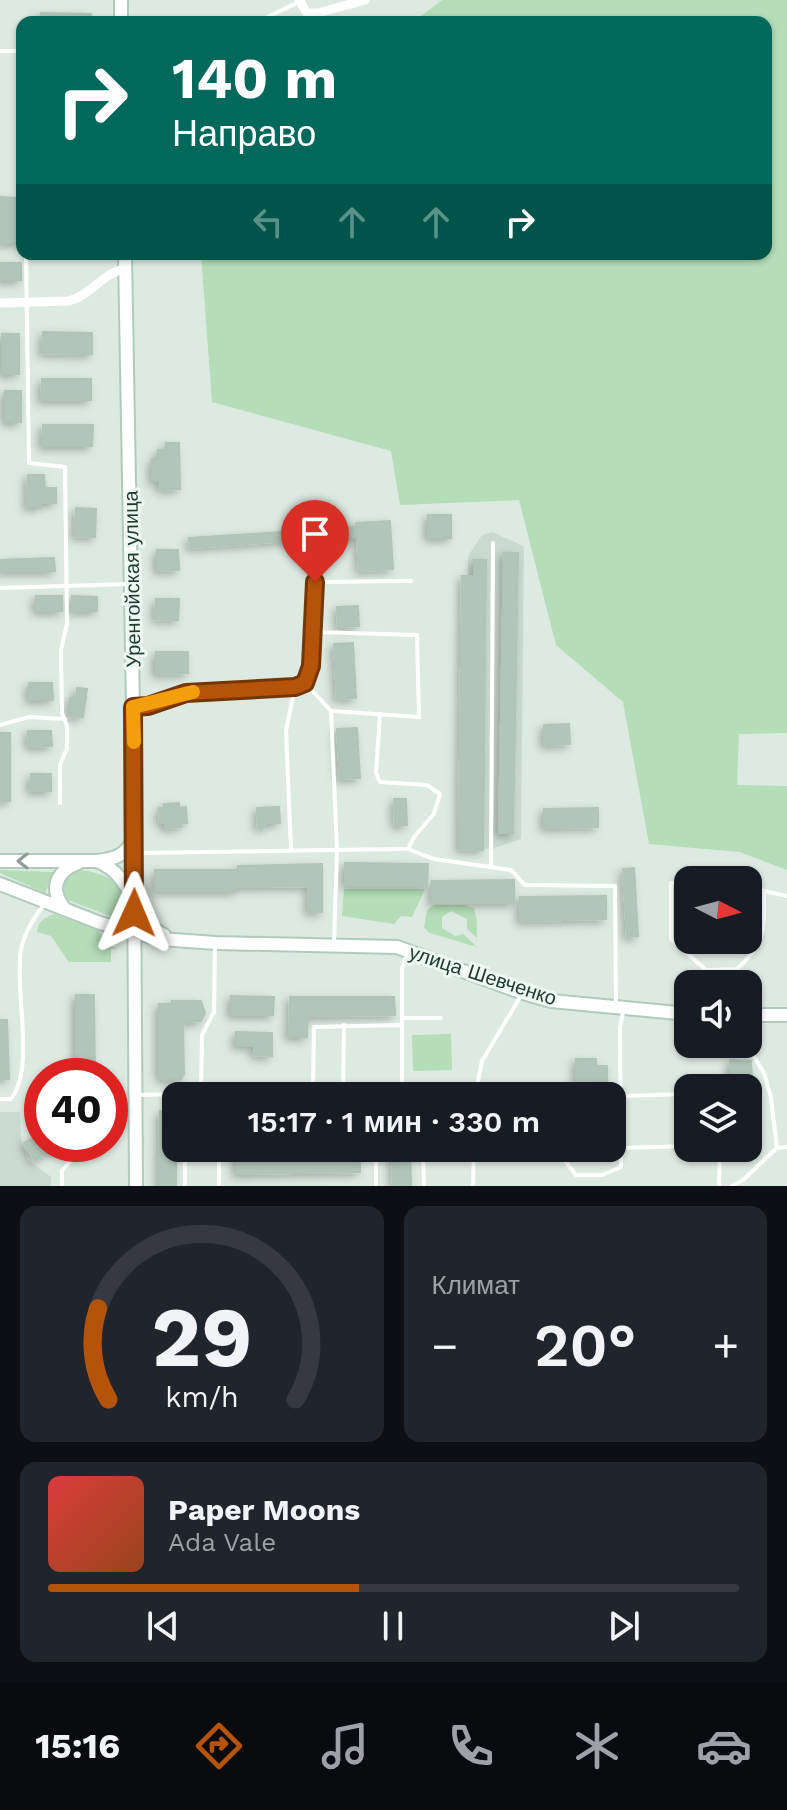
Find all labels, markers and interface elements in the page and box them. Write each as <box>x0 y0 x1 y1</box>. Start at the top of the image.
text: 140 m <box>172 46 337 112</box>
icon: right <box>40 48 144 152</box>
text: Направо <box>172 113 316 155</box>
icon: left <box>246 200 290 244</box>
icon: ahead <box>330 200 374 244</box>
icon: ahead <box>414 200 458 244</box>
icon: right <box>498 200 542 244</box>
street label: Уренгойская улица <box>118 489 146 668</box>
pin <box>281 500 349 582</box>
icon: arrive <box>293 512 337 556</box>
one-way arrow <box>16 852 29 870</box>
north arrow <box>674 866 762 954</box>
map controls <box>674 866 762 1162</box>
position arrow <box>92 871 176 955</box>
street label: улица Шевченко <box>406 940 560 1010</box>
button: sound <box>674 970 762 1058</box>
speed limit sign: 40 <box>24 1058 128 1162</box>
button: layers <box>674 1074 762 1162</box>
text: 15:17 · 1 мин · 330 m <box>248 1104 540 1139</box>
text: Климат <box>432 1270 520 1300</box>
text: 29 <box>151 1289 252 1386</box>
text: 20° <box>534 1310 637 1381</box>
text: − <box>432 1320 458 1372</box>
text: + <box>712 1320 739 1372</box>
text: km/h <box>165 1380 239 1414</box>
text: Paper Moons <box>168 1492 360 1527</box>
text: Ada Vale <box>168 1527 276 1557</box>
icon: previous <box>141 1604 185 1648</box>
icon: pause <box>371 1604 415 1648</box>
icon: next <box>602 1604 646 1648</box>
icon: directions <box>191 1718 247 1774</box>
icon: music <box>317 1718 373 1774</box>
icon: phone <box>443 1718 499 1774</box>
icon: climate <box>569 1718 625 1774</box>
icon: car <box>696 1718 752 1774</box>
text: 15:16 <box>35 1725 120 1767</box>

